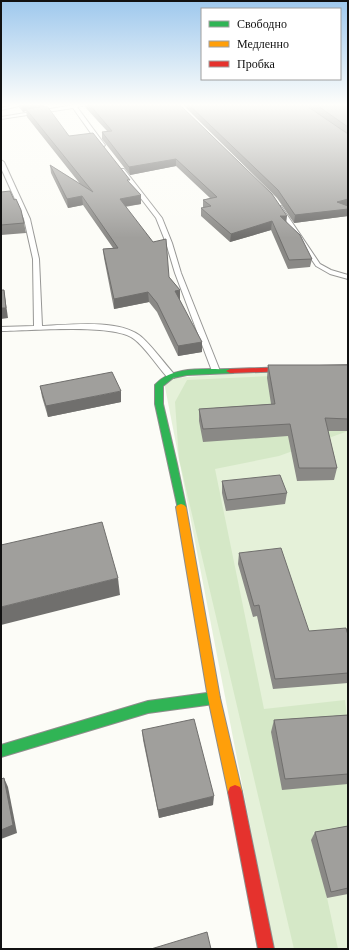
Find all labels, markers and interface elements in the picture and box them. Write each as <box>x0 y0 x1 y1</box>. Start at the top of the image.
legend <box>201 8 341 80</box>
text: Свободно <box>237 17 287 31</box>
text: Медленно <box>237 37 289 51</box>
text: Пробка <box>237 57 275 71</box>

